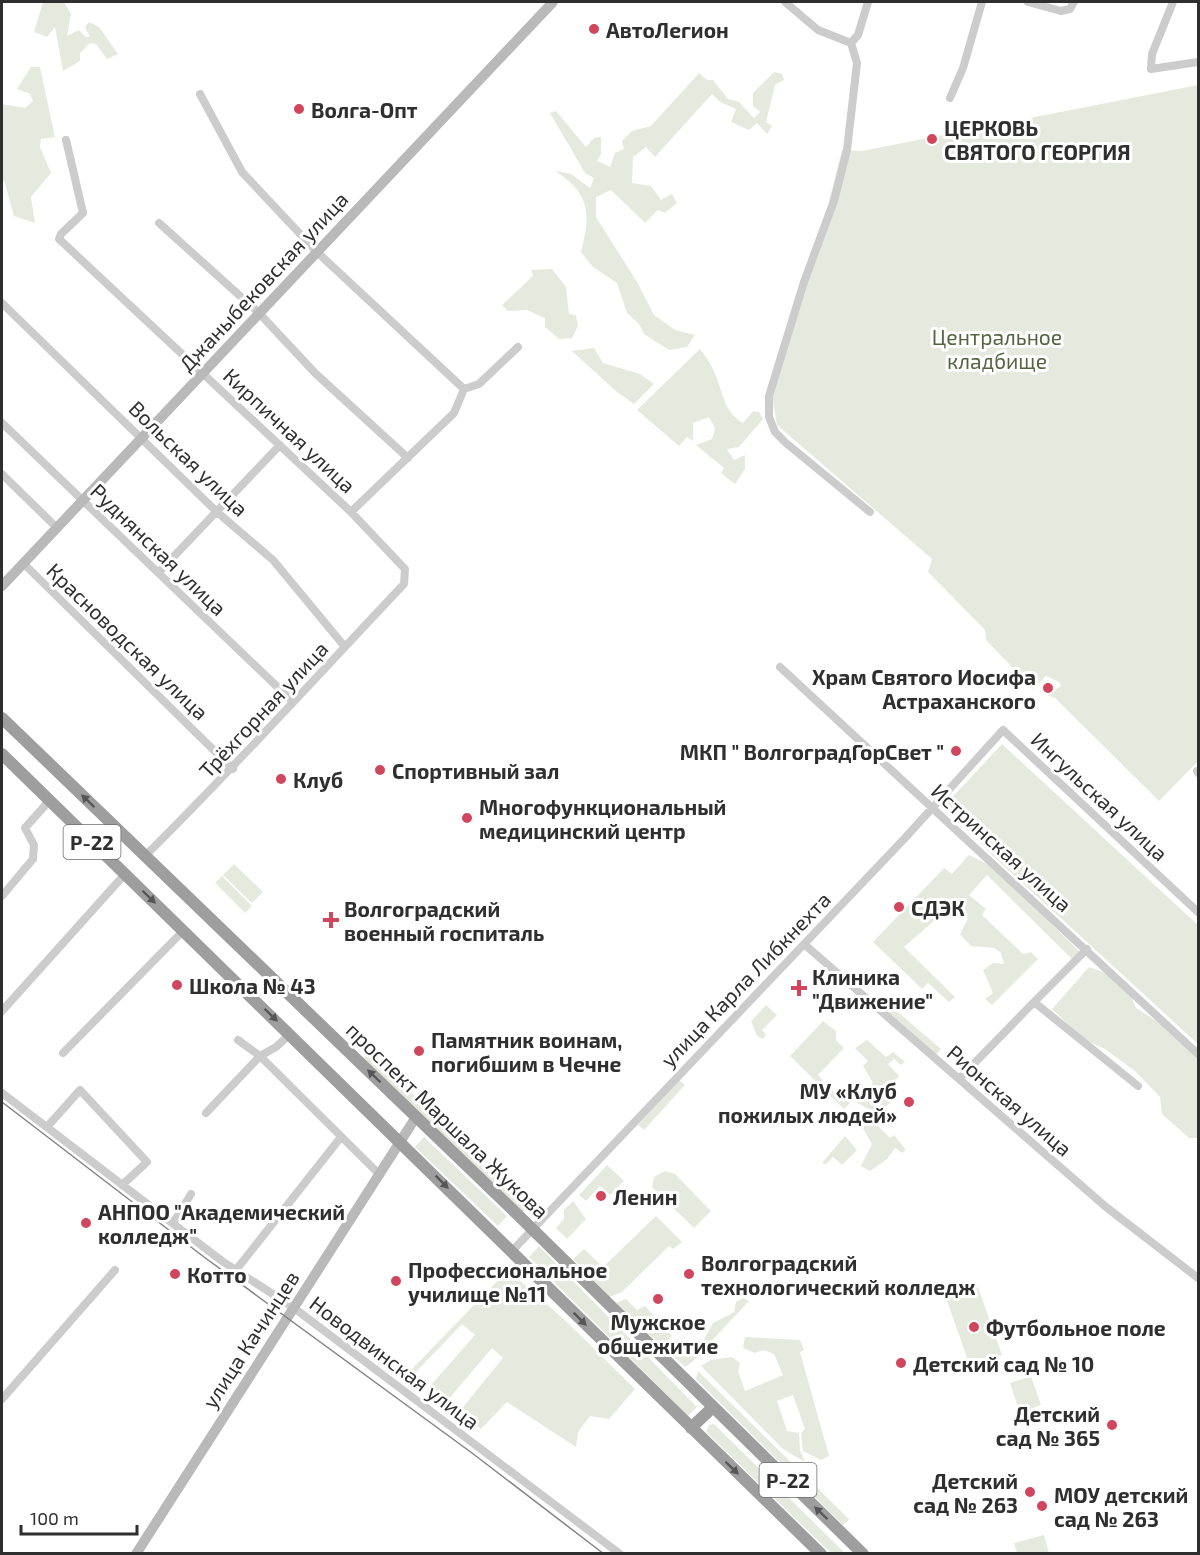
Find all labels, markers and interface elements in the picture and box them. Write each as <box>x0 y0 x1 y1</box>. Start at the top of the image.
place label: АвтоЛегион <box>606 17 729 42</box>
marker: АвтоЛегион <box>587 22 601 36</box>
place label: Волга-Опт <box>311 97 418 122</box>
marker: Волга-Опт <box>292 102 306 116</box>
place label: ЦЕРКОВЬ СВЯТОГО ГЕОРГИЯ <box>944 115 1131 164</box>
marker: ЦЕРКОВЬ СВЯТОГО ГЕОРГИЯ <box>925 132 939 146</box>
street label: Джаныбековская улица <box>173 186 353 377</box>
park label: Центральное кладбище <box>932 324 1062 373</box>
street label: Кирпичная улица <box>218 362 361 498</box>
street label: Вольская улица <box>124 395 254 522</box>
street label: Руднянская улица <box>85 478 232 621</box>
street label: Красноводская улица <box>41 558 214 725</box>
street label: Трёхгорная улица <box>193 636 333 783</box>
place label: Храм Святого Иосифа Астраханского <box>812 664 1036 713</box>
marker: Храм Святого Иосифа Астраханского <box>1041 681 1055 695</box>
street label: Ингульская улица <box>1026 726 1173 866</box>
place label: МКП " ВолгоградГорСвет " <box>680 739 944 764</box>
marker: МКП " ВолгоградГорСвет " <box>949 744 963 758</box>
place label: Спортивный зал <box>392 758 559 783</box>
marker: Спортивный зал <box>373 763 387 777</box>
place label: Клуб <box>293 767 343 792</box>
marker: Клуб <box>274 772 288 786</box>
street label: Истринская улица <box>926 778 1077 917</box>
place label: Многофункциональный медицинский центр <box>479 794 726 843</box>
one-way arrow <box>81 795 95 809</box>
marker: Многофункциональный медицинский центр <box>460 811 474 825</box>
road number: Р-22 <box>64 825 121 859</box>
street label: улица Карла Либкнехта <box>655 886 836 1072</box>
one-way arrow <box>141 890 155 904</box>
place label: СДЭК <box>911 895 965 920</box>
place label: Волгоградский военный госпиталь <box>344 896 544 945</box>
marker: СДЭК <box>892 900 906 914</box>
marker: Волгоградский военный госпиталь <box>322 911 340 929</box>
place label: Клиника "Движение" <box>812 964 933 1013</box>
place label: Школа № 43 <box>189 973 316 998</box>
marker: Школа № 43 <box>170 978 184 992</box>
marker: Клиника "Движение" <box>790 979 808 997</box>
one-way arrow <box>263 1008 278 1022</box>
street label: проспект Маршала Жукова <box>341 1017 554 1224</box>
place label: Памятник воинам, погибшим в Чечне <box>431 1027 622 1076</box>
street label: Рионская улица <box>942 1039 1077 1162</box>
marker: Памятник воинам, погибшим в Чечне <box>412 1044 426 1058</box>
one-way arrow <box>367 1069 382 1083</box>
place label: МУ «Клуб пожилых людей» <box>718 1078 897 1127</box>
marker: МУ «Клуб пожилых людей» <box>902 1095 916 1109</box>
one-way arrow <box>434 1174 448 1188</box>
place label: Ленин <box>613 1184 677 1209</box>
marker: Ленин <box>594 1189 608 1203</box>
place label: АНПОО "Академический колледж" <box>98 1199 345 1248</box>
marker: АНПОО "Академический колледж" <box>79 1216 93 1230</box>
place label: Волгоградский технологический колледж <box>701 1250 975 1299</box>
place label: Профессиональное училище №11 <box>408 1257 607 1306</box>
place label: Котто <box>187 1262 247 1287</box>
street label: улица Качинцев <box>196 1266 305 1413</box>
marker: Котто <box>168 1267 182 1281</box>
marker: Волгоградский технологический колледж <box>682 1267 696 1281</box>
marker: Профессиональное училище №11 <box>389 1274 403 1288</box>
street label: Новодвинская улица <box>305 1290 485 1435</box>
marker: Мужское общежитие <box>651 1292 665 1306</box>
place label: Мужское общежитие <box>598 1309 718 1358</box>
one-way arrow <box>573 1312 588 1326</box>
place label: Футбольное поле <box>986 1315 1166 1340</box>
marker: Футбольное поле <box>967 1320 981 1334</box>
place label: Детский сад № 10 <box>913 1351 1094 1376</box>
marker: Детский сад № 10 <box>894 1356 908 1370</box>
place label: Детский сад № 365 <box>996 1401 1100 1450</box>
marker: Детский сад № 365 <box>1105 1418 1119 1432</box>
one-way arrow <box>724 1461 739 1475</box>
road number: Р-22 <box>760 1463 816 1497</box>
place label: Детский сад № 263 <box>913 1468 1018 1517</box>
place label: МОУ детский сад № 263 <box>1054 1482 1188 1531</box>
marker: Детский сад № 263 <box>1023 1485 1037 1499</box>
scale bar <box>21 1498 136 1536</box>
marker: МОУ детский сад № 263 <box>1035 1499 1049 1513</box>
one-way arrow <box>815 1506 829 1520</box>
text: 100 m <box>30 1507 79 1529</box>

